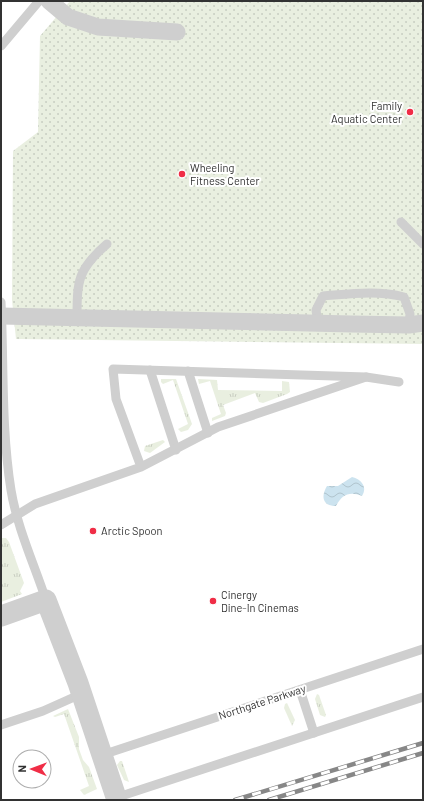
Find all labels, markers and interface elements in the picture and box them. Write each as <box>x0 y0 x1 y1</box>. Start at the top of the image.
place label: Family Aquatic Center <box>331 99 402 125</box>
marker: Family Aquatic Center <box>405 107 415 117</box>
place label: Wheeling Fitness Center <box>190 161 259 187</box>
marker: Wheeling Fitness Center <box>177 169 187 179</box>
place label: Arctic Spoon <box>101 524 162 537</box>
marker: Arctic Spoon <box>88 526 98 536</box>
place label: Cinergy Dine-In Cinemas <box>221 588 299 614</box>
marker: Cinergy Dine-In Cinemas <box>208 596 218 606</box>
street label: Northgate Parkway <box>217 681 307 722</box>
north arrow <box>12 749 52 789</box>
text: N <box>15 765 28 773</box>

